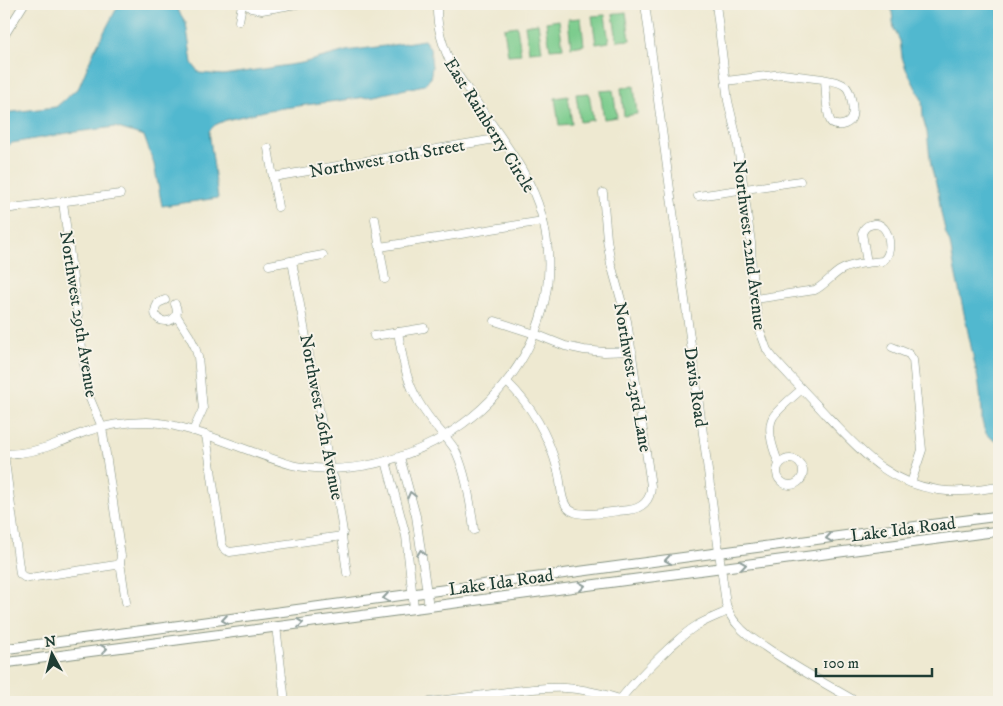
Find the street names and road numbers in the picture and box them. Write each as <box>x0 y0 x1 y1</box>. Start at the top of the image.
street label: East Rainberry Circle <box>439 54 540 197</box>
street label: Northwest 10th Street <box>308 134 467 183</box>
street label: Northwest 22nd Avenue <box>728 159 770 331</box>
street label: Northwest 29th Avenue <box>54 229 102 399</box>
street label: Northwest 23rd Lane <box>608 300 656 454</box>
street label: Northwest 26th Avenue <box>294 332 348 502</box>
street label: Davis Road <box>678 346 712 429</box>
street label: Lake Ida Road <box>849 513 957 547</box>
street label: Lake Ida Road <box>447 565 555 601</box>

